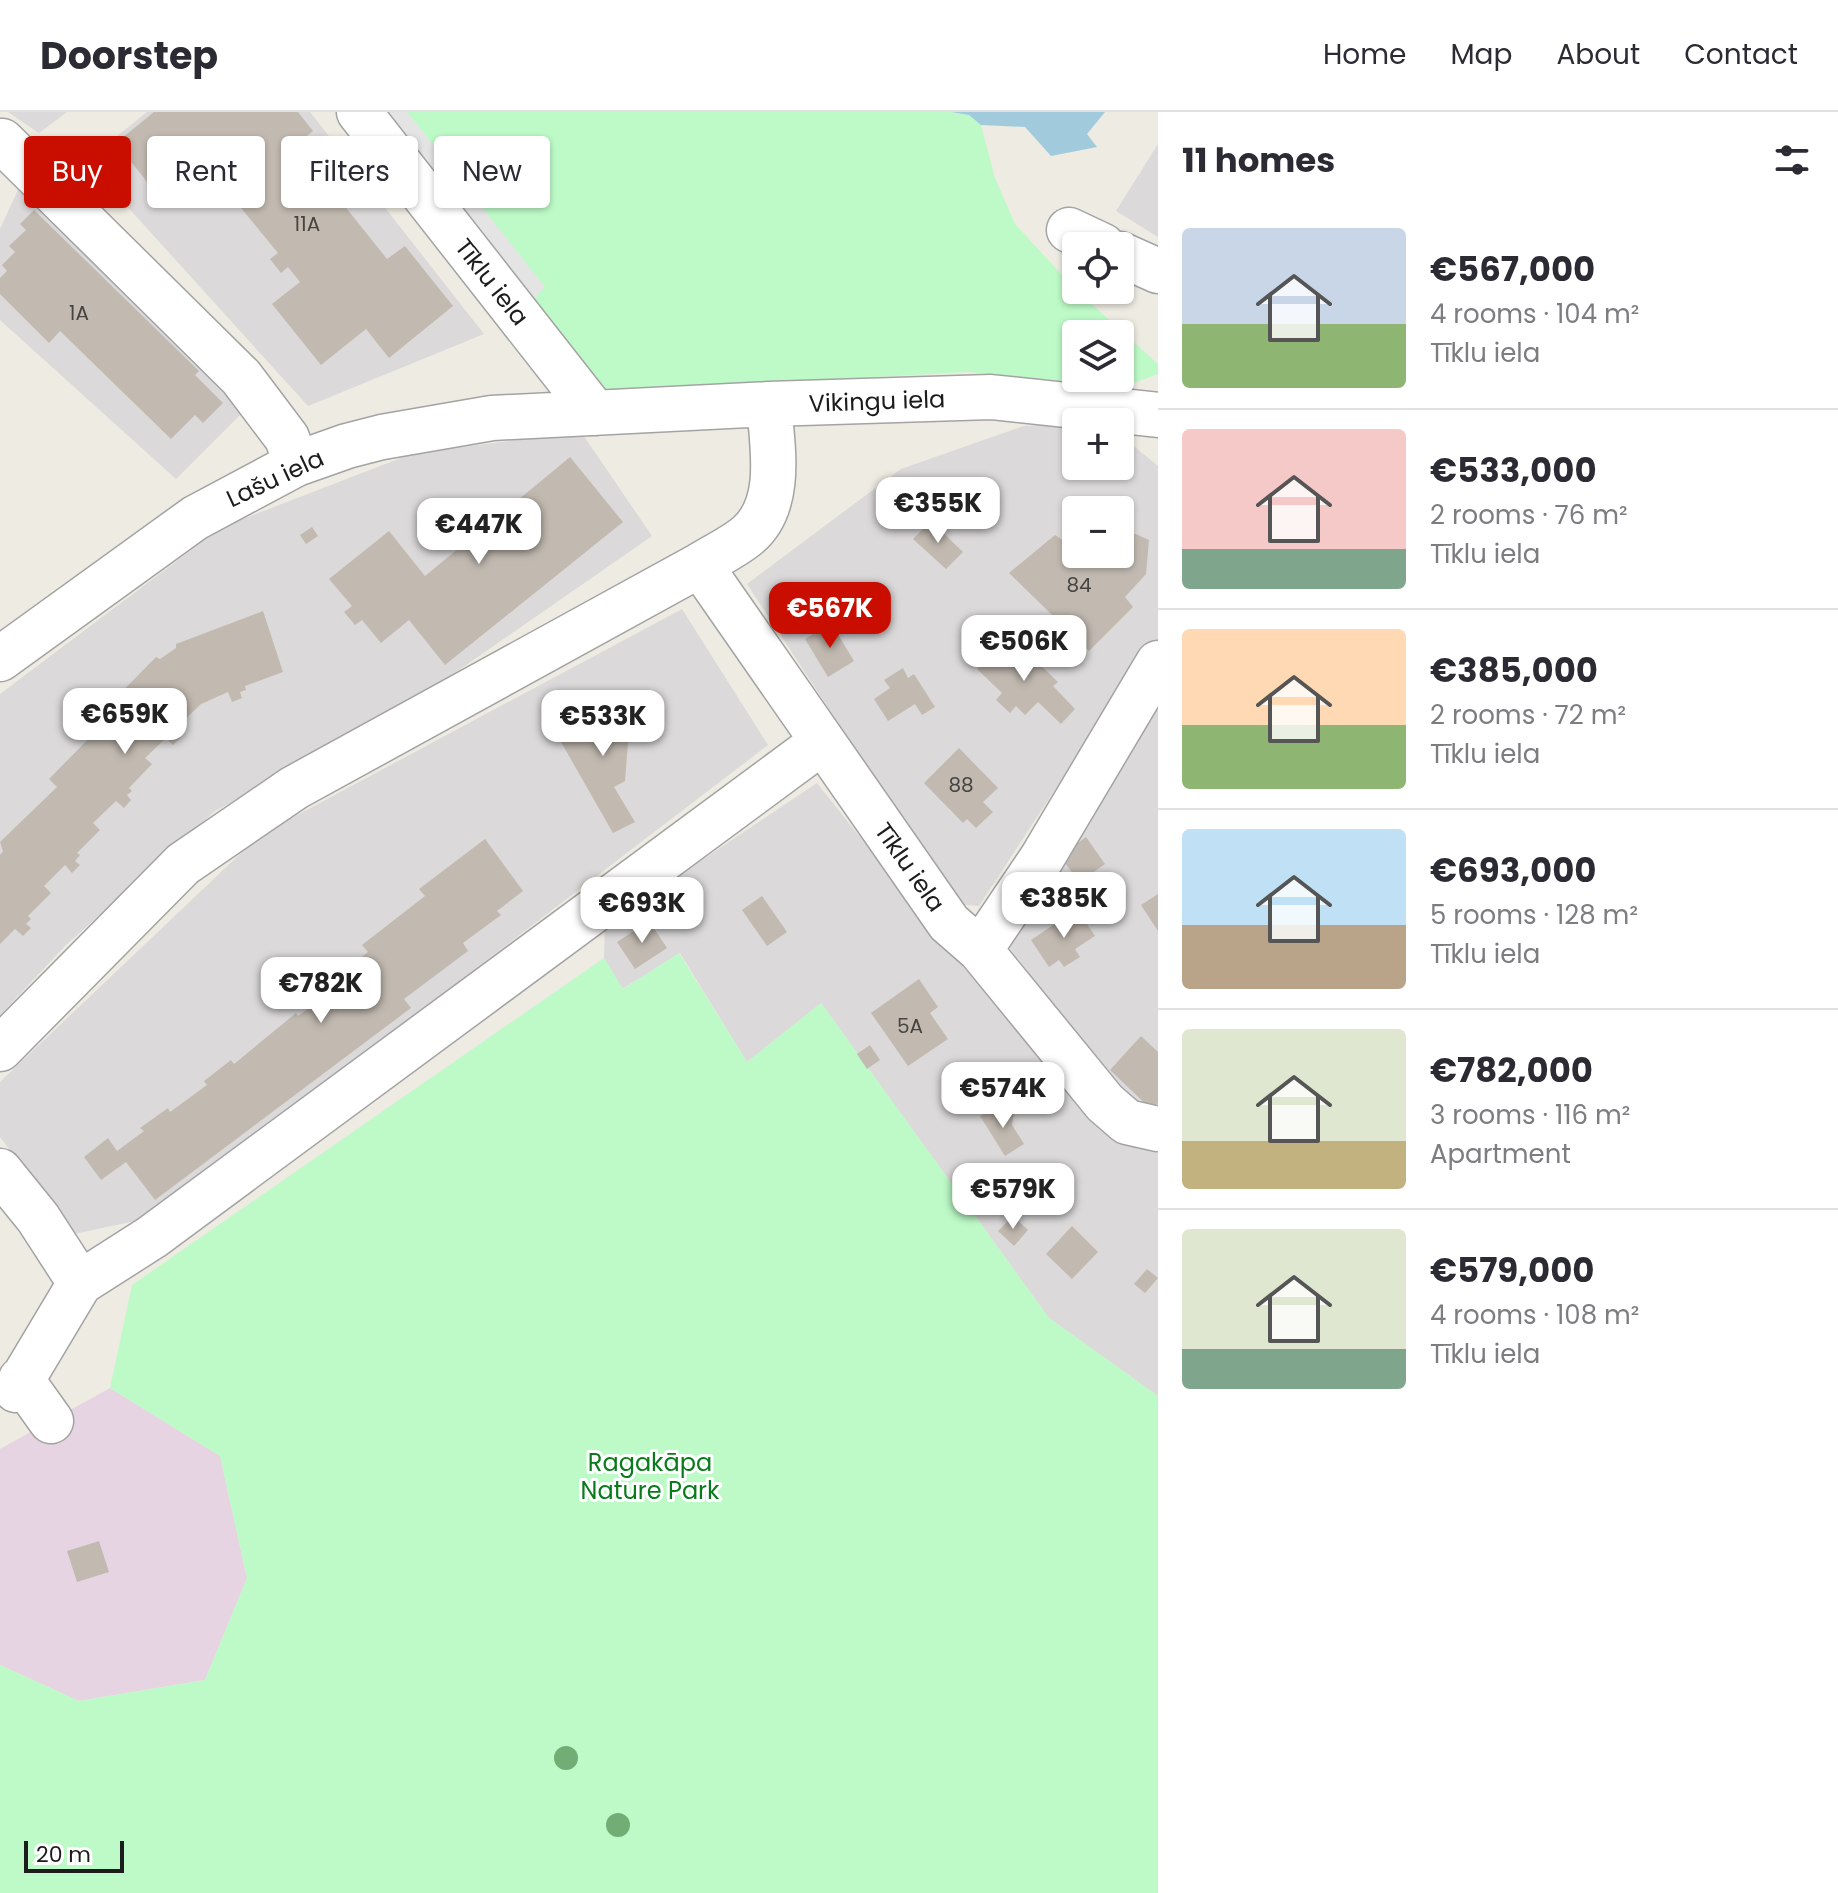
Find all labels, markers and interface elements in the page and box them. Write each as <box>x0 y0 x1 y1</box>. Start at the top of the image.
text: Doorstep <box>40 29 218 82</box>
text: Home <box>1323 35 1406 74</box>
text: Map <box>1450 35 1512 74</box>
text: About <box>1556 35 1640 74</box>
text: Contact <box>1684 35 1798 74</box>
chip: Buy <box>24 136 131 208</box>
chip: Rent <box>147 136 265 208</box>
chip: Filters <box>281 136 418 208</box>
chip: New <box>434 136 550 208</box>
text: 11 homes <box>1182 136 1335 184</box>
icon: filters <box>1770 138 1814 182</box>
house number: 11A <box>294 210 320 238</box>
street label: Tīklu iela <box>448 232 536 332</box>
map controls <box>1062 232 1134 568</box>
button: locate <box>1062 232 1134 304</box>
text: €567,000 <box>1430 245 1595 293</box>
icon: home <box>1246 260 1342 356</box>
text: 4 rooms · 104 m² <box>1430 296 1639 332</box>
house number: 1A <box>69 299 89 327</box>
button: layers <box>1062 320 1134 392</box>
text: Tīklu iela <box>1430 335 1540 371</box>
street label: Vikingu iela <box>808 382 946 420</box>
button: + <box>1062 408 1134 480</box>
street label: Lašu iela <box>221 441 329 515</box>
text: €533,000 <box>1430 446 1597 494</box>
icon: home <box>1246 461 1342 557</box>
pin: €355K <box>882 477 994 545</box>
text: €355K <box>894 485 982 521</box>
button: − <box>1062 496 1134 568</box>
text: 2 rooms · 76 m² <box>1430 497 1628 533</box>
pin: €447K <box>423 498 535 566</box>
text: €447K <box>435 506 523 542</box>
text: Tīklu iela <box>1430 536 1540 572</box>
house number: 84 <box>1066 571 1092 599</box>
pin: €567K <box>774 582 886 650</box>
text: €567K <box>787 590 873 626</box>
pin: €506K <box>968 615 1080 683</box>
text: €506K <box>979 623 1069 659</box>
text: €385,000 <box>1430 646 1598 694</box>
icon: home <box>1246 661 1342 757</box>
pin: €659K <box>69 688 181 756</box>
pin: €533K <box>547 690 659 758</box>
text: €659K <box>81 696 169 732</box>
text: 2 rooms · 72 m² <box>1430 697 1626 733</box>
text: €533K <box>559 698 647 734</box>
text: Tīklu iela <box>1430 736 1540 772</box>
house number: 88 <box>948 771 974 799</box>
street label: Tīklu iela <box>867 816 953 918</box>
text: €693,000 <box>1430 846 1596 894</box>
icon: home <box>1246 861 1342 957</box>
pin: €385K <box>1008 872 1120 940</box>
pin: €693K <box>586 877 698 945</box>
text: €385K <box>1020 880 1108 916</box>
text: €693K <box>598 885 686 921</box>
text: 5 rooms · 128 m² <box>1430 897 1638 933</box>
text: Tīklu iela <box>1430 936 1540 972</box>
pin: €782K <box>265 957 377 1025</box>
text: €782K <box>279 965 363 1001</box>
house number: 5A <box>897 1012 923 1040</box>
text: €782,000 <box>1430 1046 1593 1094</box>
icon: home <box>1246 1061 1342 1157</box>
pin: €574K <box>947 1062 1059 1130</box>
text: €574K <box>959 1070 1047 1106</box>
text: 3 rooms · 116 m² <box>1430 1097 1630 1133</box>
text: Apartment <box>1430 1136 1571 1172</box>
pin: €579K <box>957 1163 1069 1231</box>
text: €579K <box>970 1171 1056 1207</box>
text: €579,000 <box>1430 1246 1595 1294</box>
icon: home <box>1246 1261 1342 1357</box>
text: 4 rooms · 108 m² <box>1430 1297 1639 1333</box>
text: Tīklu iela <box>1430 1336 1540 1372</box>
park label: Ragakāpa Nature Park <box>581 1446 720 1507</box>
scale bar <box>24 1837 124 1873</box>
text: 20 m <box>36 1839 91 1870</box>

